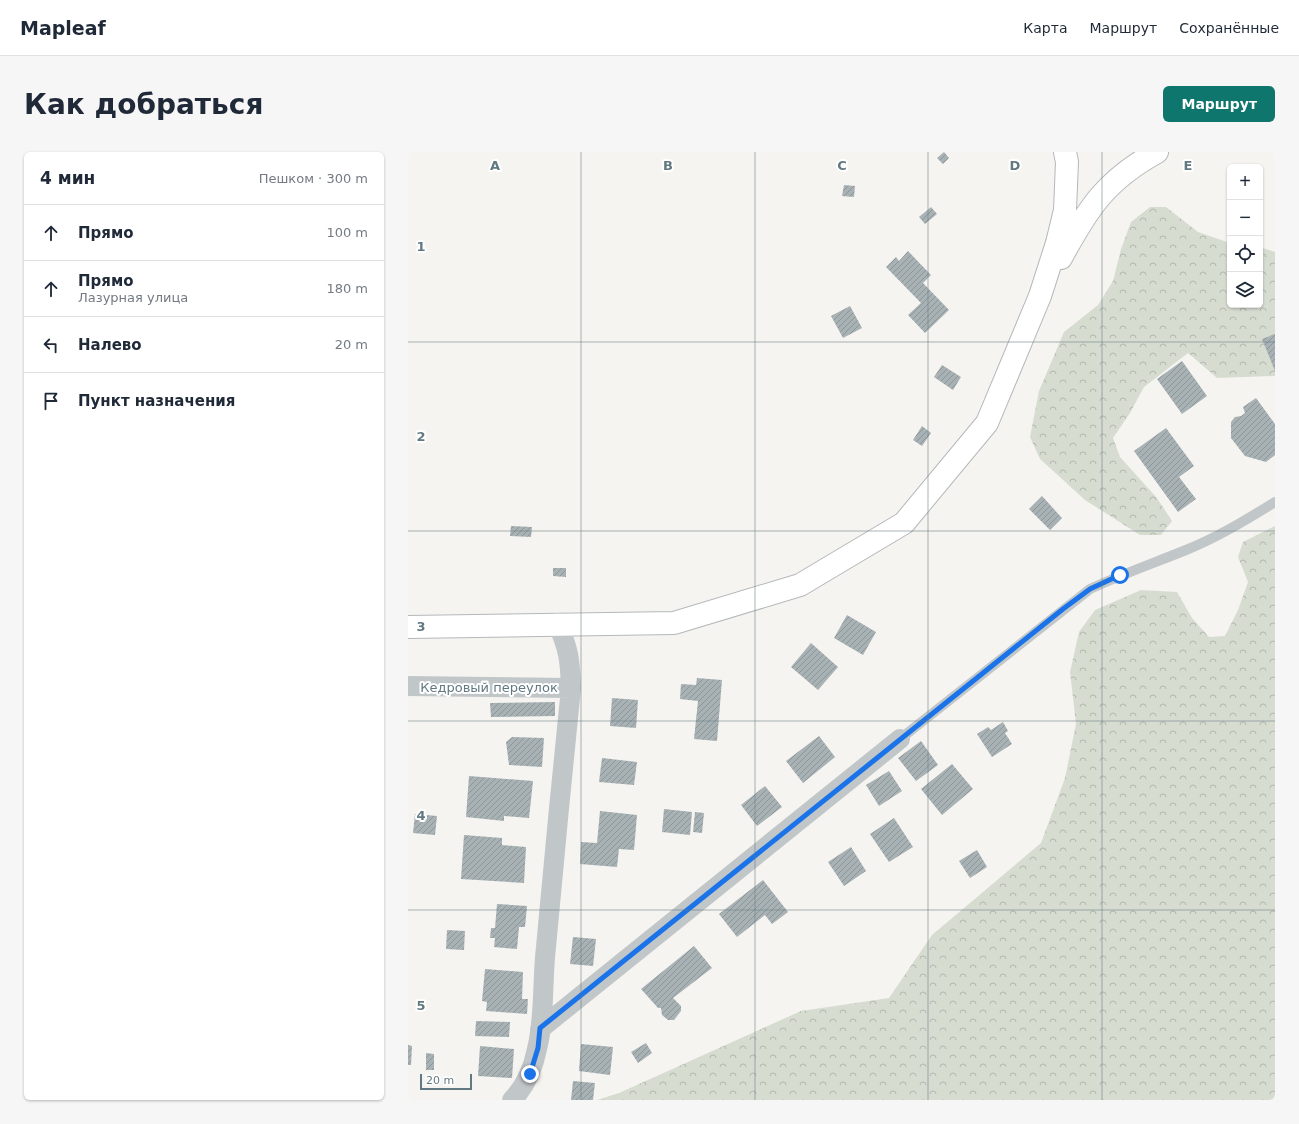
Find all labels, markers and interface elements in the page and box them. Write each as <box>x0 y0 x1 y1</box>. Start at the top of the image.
text: Mapleaf <box>20 17 106 39</box>
text: Карта <box>1023 20 1067 36</box>
text: Маршрут <box>1089 20 1157 36</box>
text: Сохранённые <box>1179 20 1279 36</box>
button: Маршрут <box>1163 86 1275 122</box>
text: Как добраться <box>24 88 263 121</box>
text: A <box>490 158 500 173</box>
text: B <box>663 158 673 173</box>
text: C <box>837 158 847 173</box>
text: D <box>1010 158 1021 173</box>
text: E <box>1184 158 1192 173</box>
map controls <box>1227 164 1263 308</box>
button: + <box>1227 164 1263 200</box>
text: 4 мин <box>40 168 95 188</box>
text: Пешком · 300 m <box>259 171 368 186</box>
button: − <box>1227 200 1263 236</box>
icon: ahead <box>40 222 62 244</box>
text: Прямо <box>78 224 134 242</box>
text: 100 m <box>326 225 368 240</box>
button: locate <box>1227 236 1263 272</box>
text: 1 <box>416 239 426 254</box>
text: Прямо <box>78 272 134 290</box>
button: layers <box>1227 272 1263 308</box>
icon: ahead <box>40 278 62 300</box>
text: 180 m <box>326 281 368 296</box>
text: Лазурная улица <box>78 290 188 305</box>
icon: left <box>40 334 62 356</box>
text: Налево <box>78 336 142 354</box>
text: 20 m <box>335 337 368 352</box>
icon: arrive <box>40 390 62 412</box>
text: Пункт назначения <box>78 392 235 410</box>
text: 2 <box>416 429 426 444</box>
route start <box>1111 566 1129 584</box>
text: 3 <box>416 619 426 634</box>
street label: Кедровый переулок <box>420 680 558 695</box>
text: 4 <box>416 808 426 823</box>
text: 5 <box>416 998 426 1013</box>
route end <box>521 1065 539 1083</box>
scale bar <box>420 1072 472 1091</box>
text: 20 m <box>426 1074 454 1087</box>

